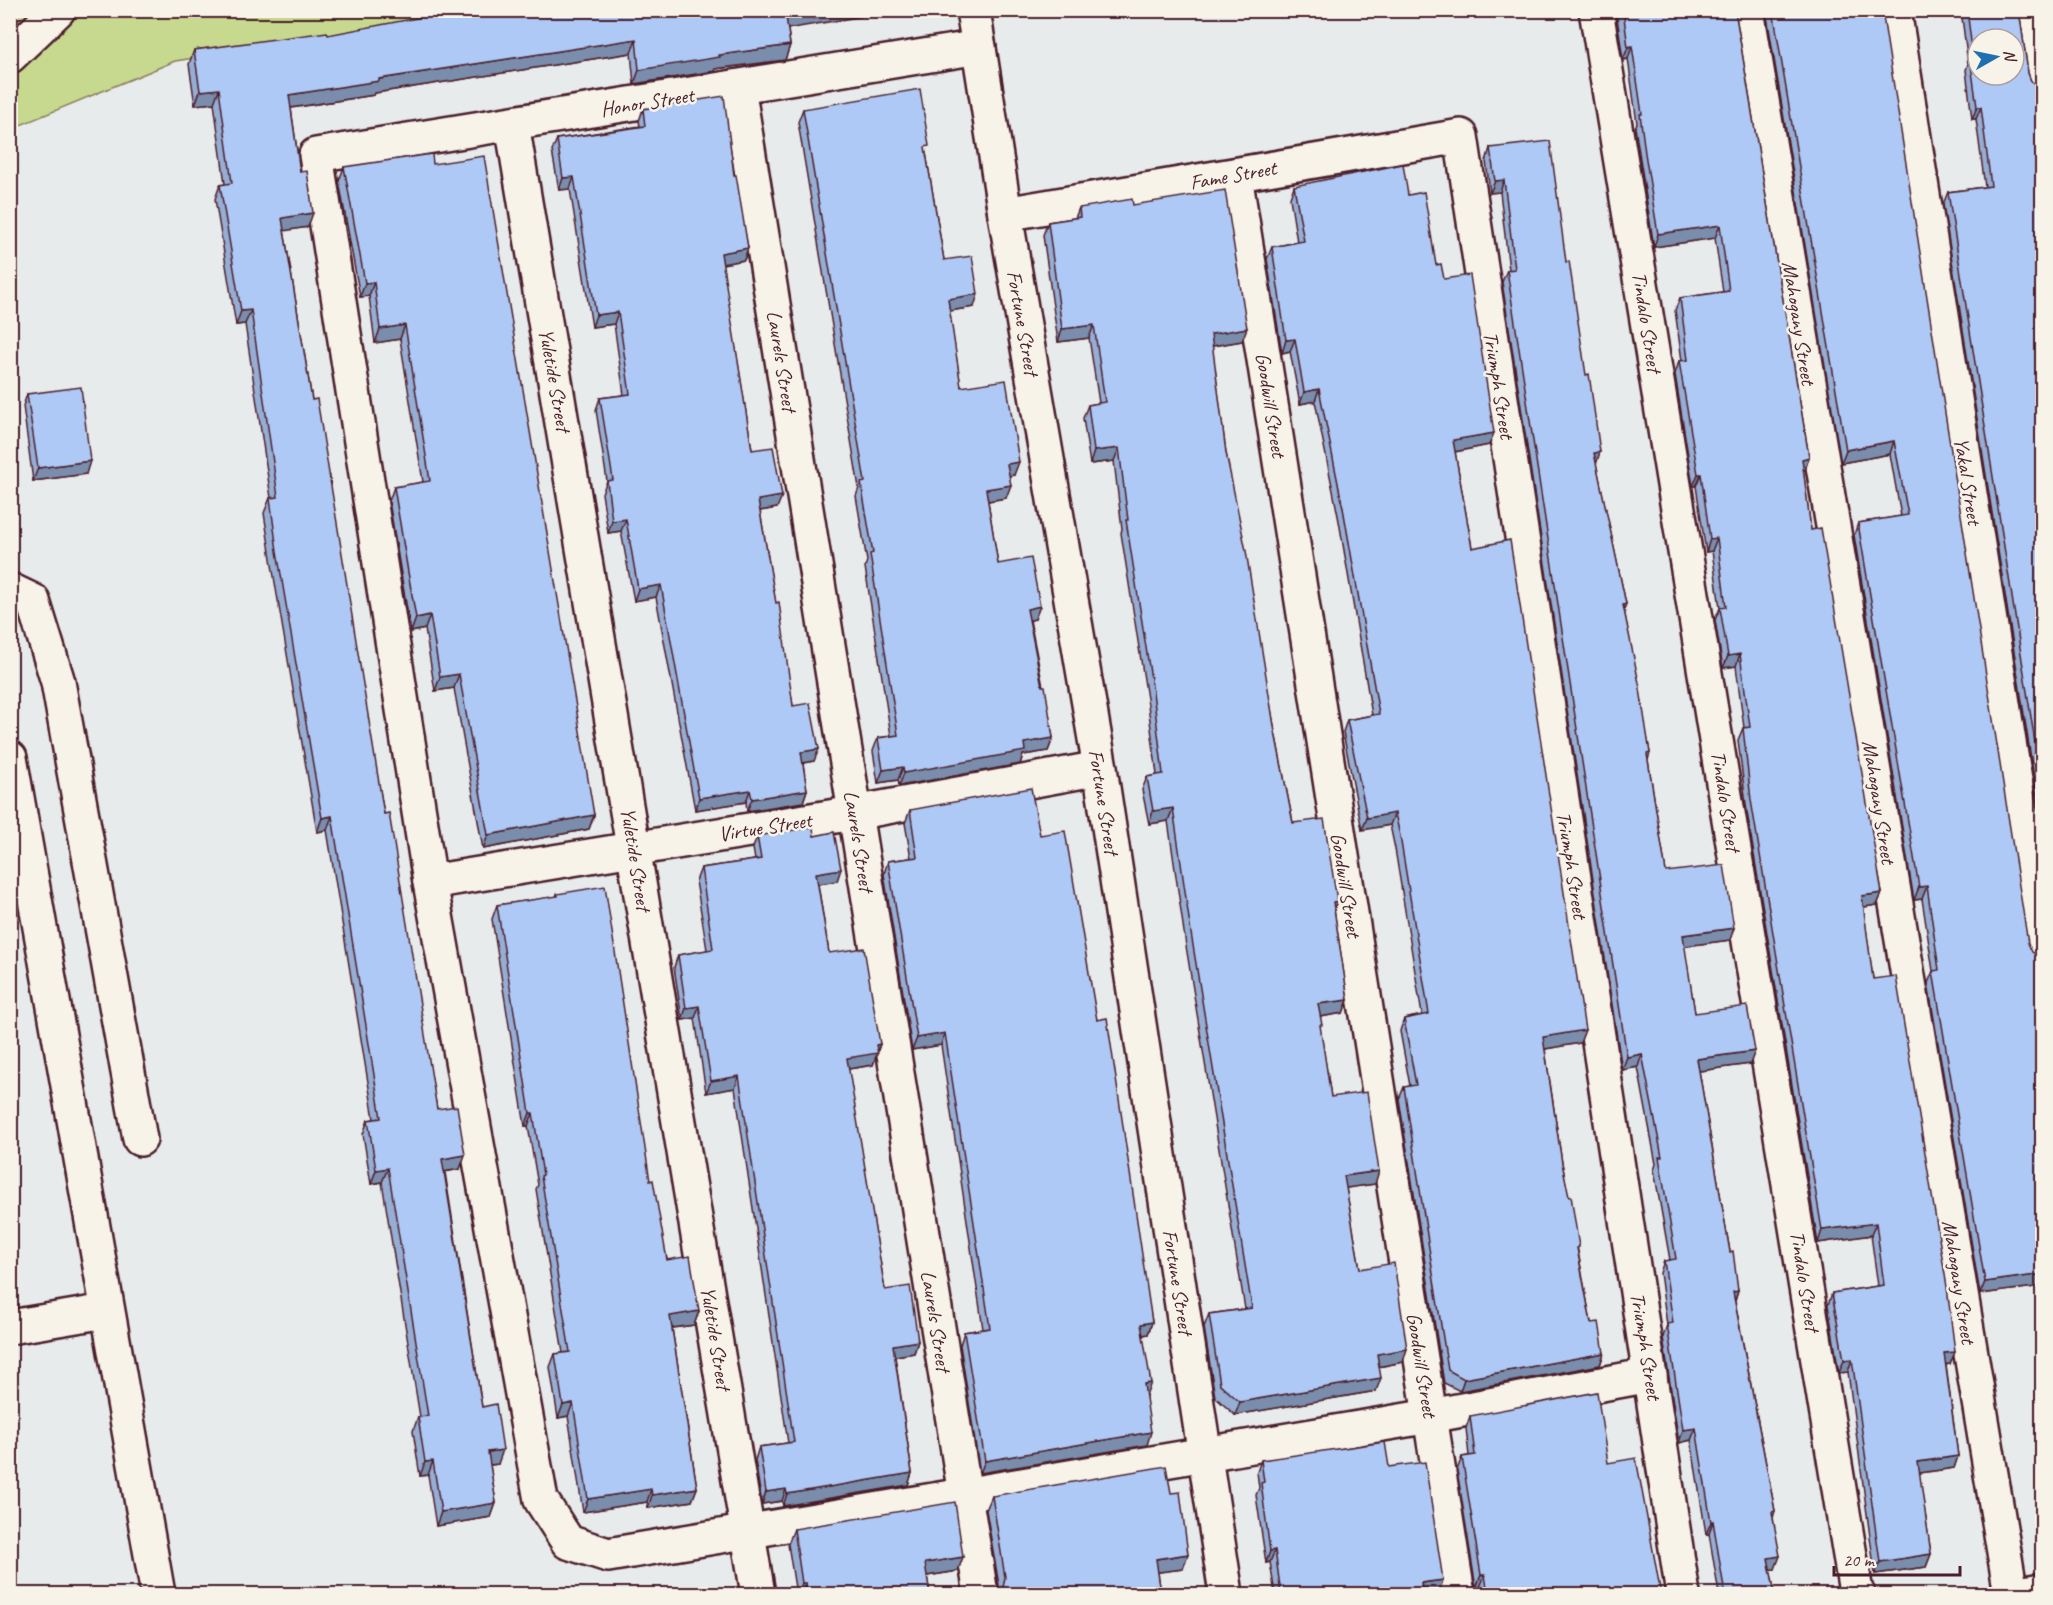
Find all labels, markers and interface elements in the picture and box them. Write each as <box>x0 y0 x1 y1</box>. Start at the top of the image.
north arrow <box>1966 27 2026 87</box>
text: N <box>1999 48 2021 64</box>
street label: Honor Street <box>599 81 698 122</box>
street label: Fame Street <box>1188 154 1280 195</box>
street label: Mahogany Street <box>1776 259 1822 389</box>
street label: Fortune Street <box>1001 269 1046 380</box>
street label: Tindalo Street <box>1626 270 1668 377</box>
street label: Laurels Street <box>761 309 803 416</box>
street label: Yuletide Street <box>533 326 577 437</box>
street label: Triumph Street <box>1478 330 1521 443</box>
street label: Goodwill Street <box>1250 351 1292 461</box>
street label: Yakal Street <box>1948 435 1988 529</box>
street label: Mahogany Street <box>1856 738 1902 868</box>
street label: Fortune Street <box>1083 748 1126 859</box>
street label: Tindalo Street <box>1705 749 1747 856</box>
street label: Laurels Street <box>838 789 880 896</box>
street label: Yuletide Street <box>615 805 657 916</box>
street label: Virtue Street <box>717 807 815 847</box>
street label: Triumph Street <box>1551 810 1594 923</box>
street label: Goodwill Street <box>1325 831 1367 941</box>
street label: Mahogany Street <box>1936 1218 1982 1348</box>
street label: Fortune Street <box>1157 1228 1200 1339</box>
street label: Tindalo Street <box>1784 1229 1826 1336</box>
street label: Laurels Street <box>915 1269 957 1376</box>
street label: Yuletide Street <box>695 1284 737 1395</box>
street label: Triumph Street <box>1625 1291 1668 1404</box>
street label: Goodwill Street <box>1401 1311 1443 1421</box>
scale bar <box>1834 1539 1960 1577</box>
text: 20 m <box>1843 1549 1876 1571</box>

